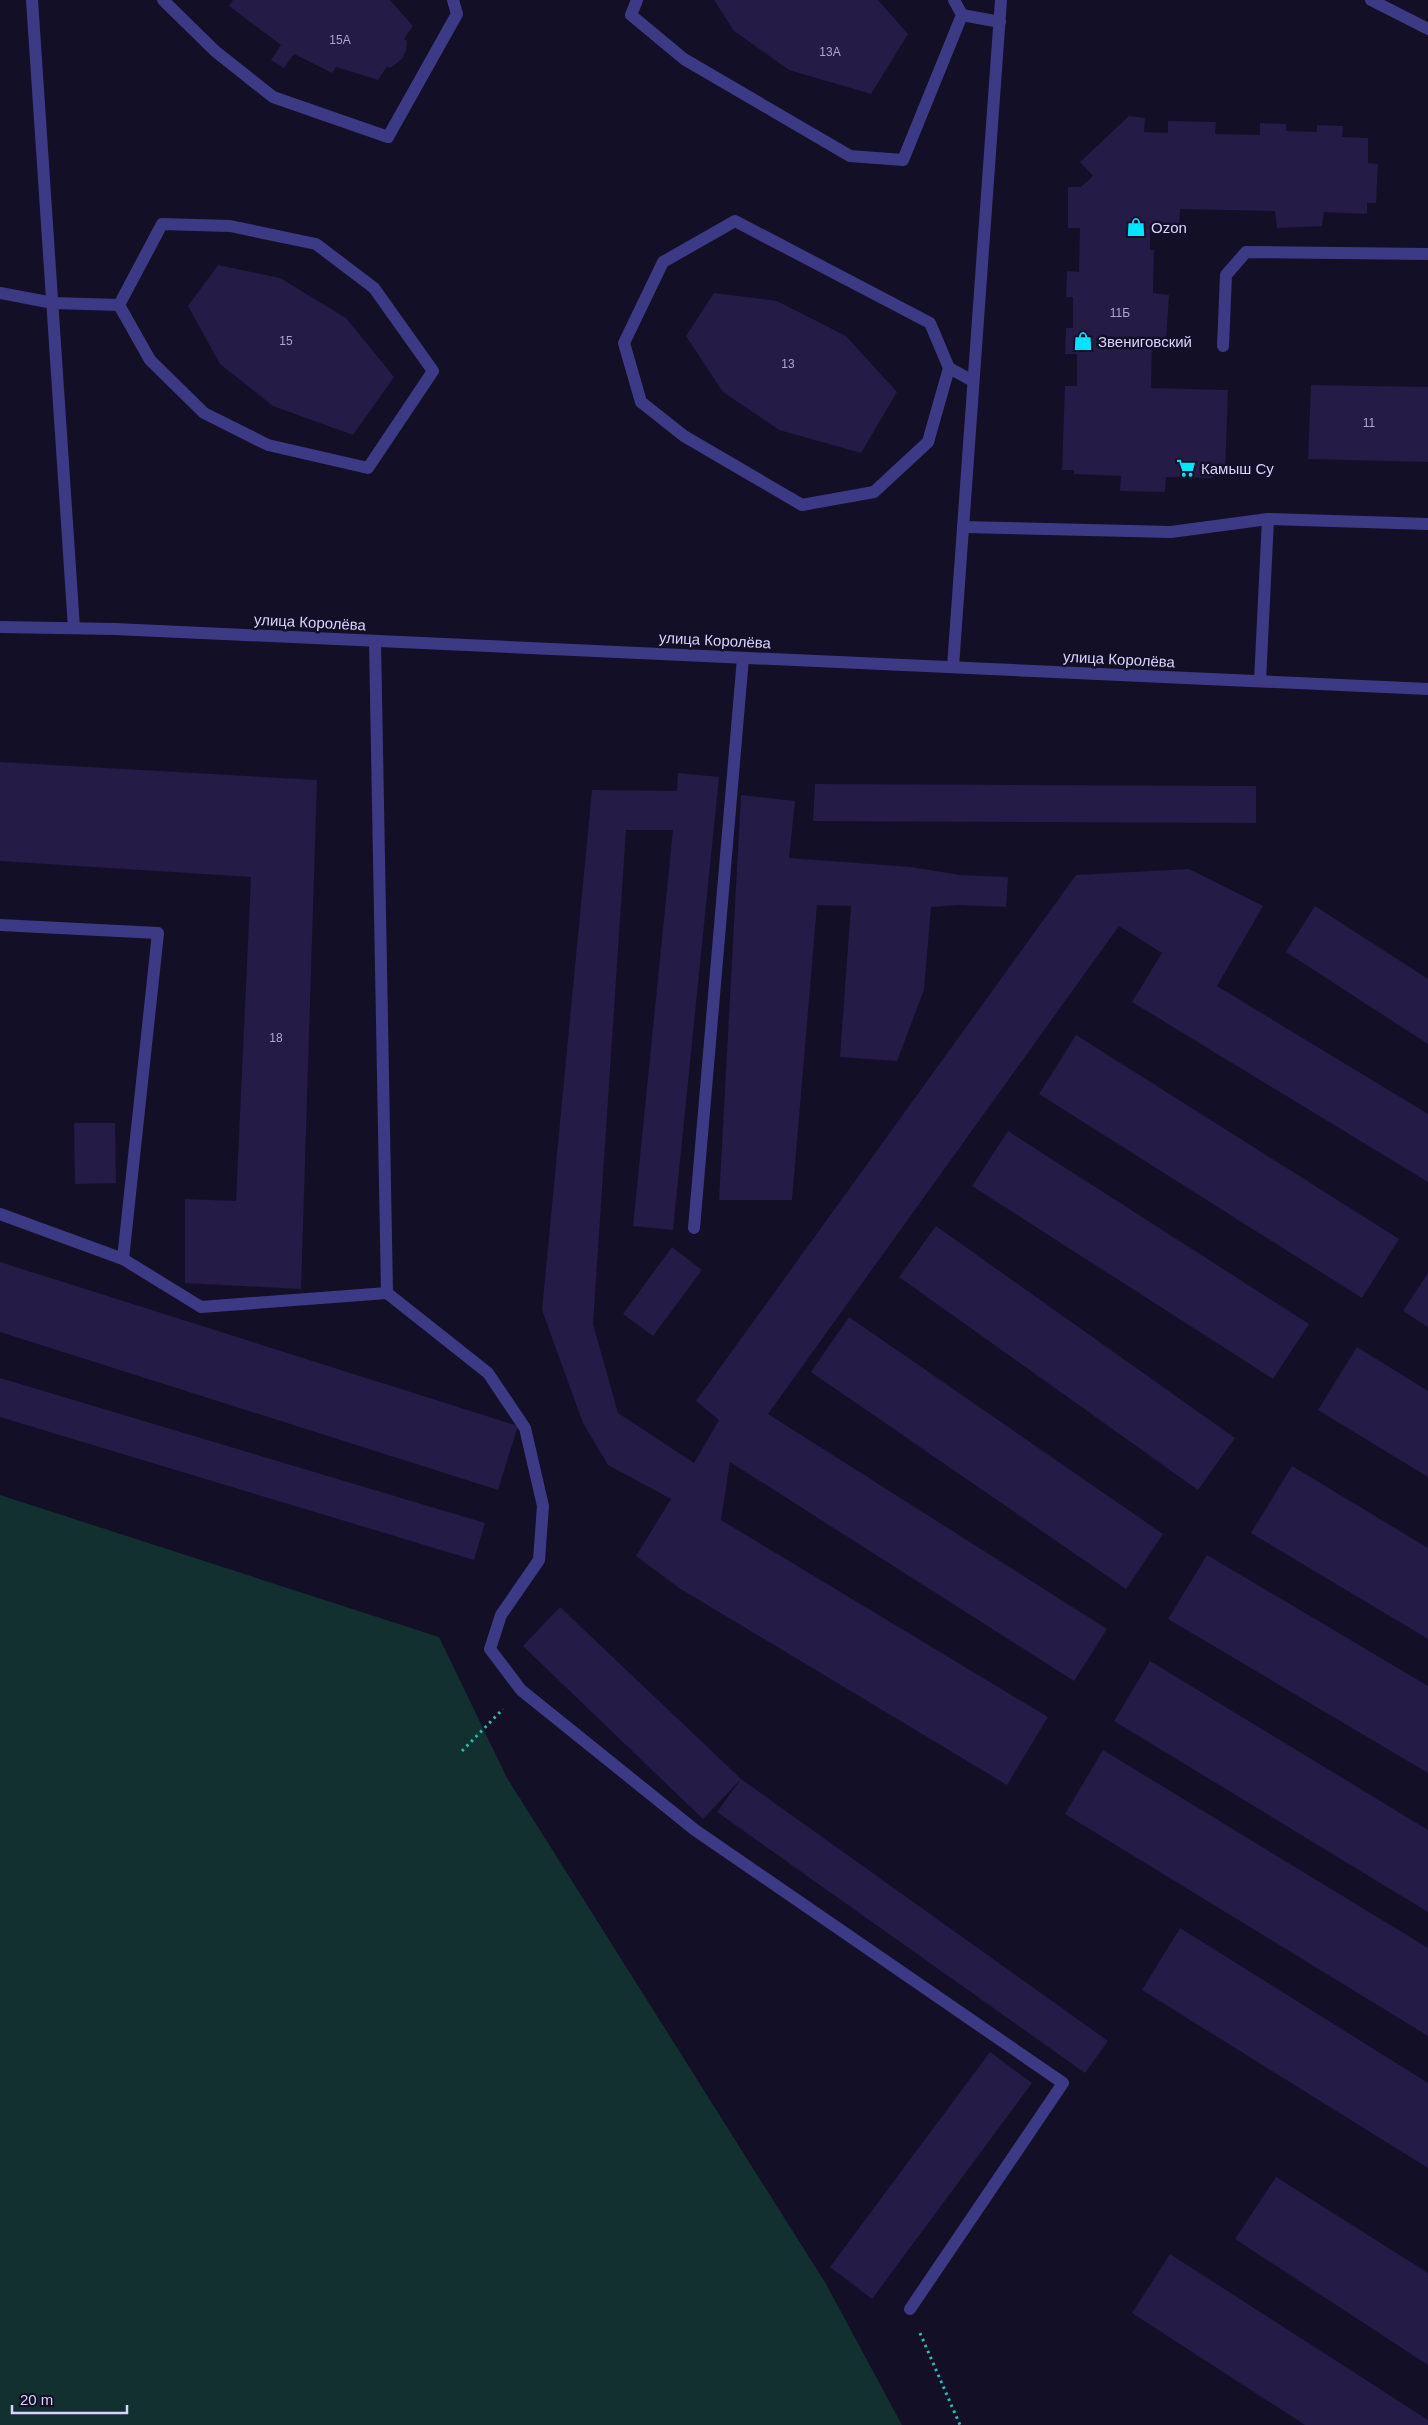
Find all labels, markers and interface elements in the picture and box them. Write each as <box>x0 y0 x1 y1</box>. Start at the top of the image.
house number: 15А <box>329 33 351 47</box>
house number: 13А <box>819 45 841 59</box>
shop icon: Ozon <box>1125 216 1147 238</box>
place label: Ozon <box>1151 219 1187 236</box>
house number: 11Б <box>1110 306 1130 320</box>
shop icon: Звениговский <box>1072 330 1094 352</box>
place label: Звениговский <box>1098 333 1192 350</box>
house number: 15 <box>279 334 293 348</box>
house number: 13 <box>781 357 795 371</box>
house number: 11 <box>1363 416 1376 430</box>
supermarket icon: Камыш Су <box>1175 457 1197 479</box>
place label: Камыш Су <box>1201 460 1274 477</box>
street label: улица Королёва <box>254 611 367 633</box>
street label: улица Королёва <box>659 629 772 651</box>
street label: улица Королёва <box>1063 648 1176 670</box>
house number: 18 <box>269 1031 283 1045</box>
scale bar <box>12 2382 128 2414</box>
text: 20 m <box>20 2391 53 2408</box>

